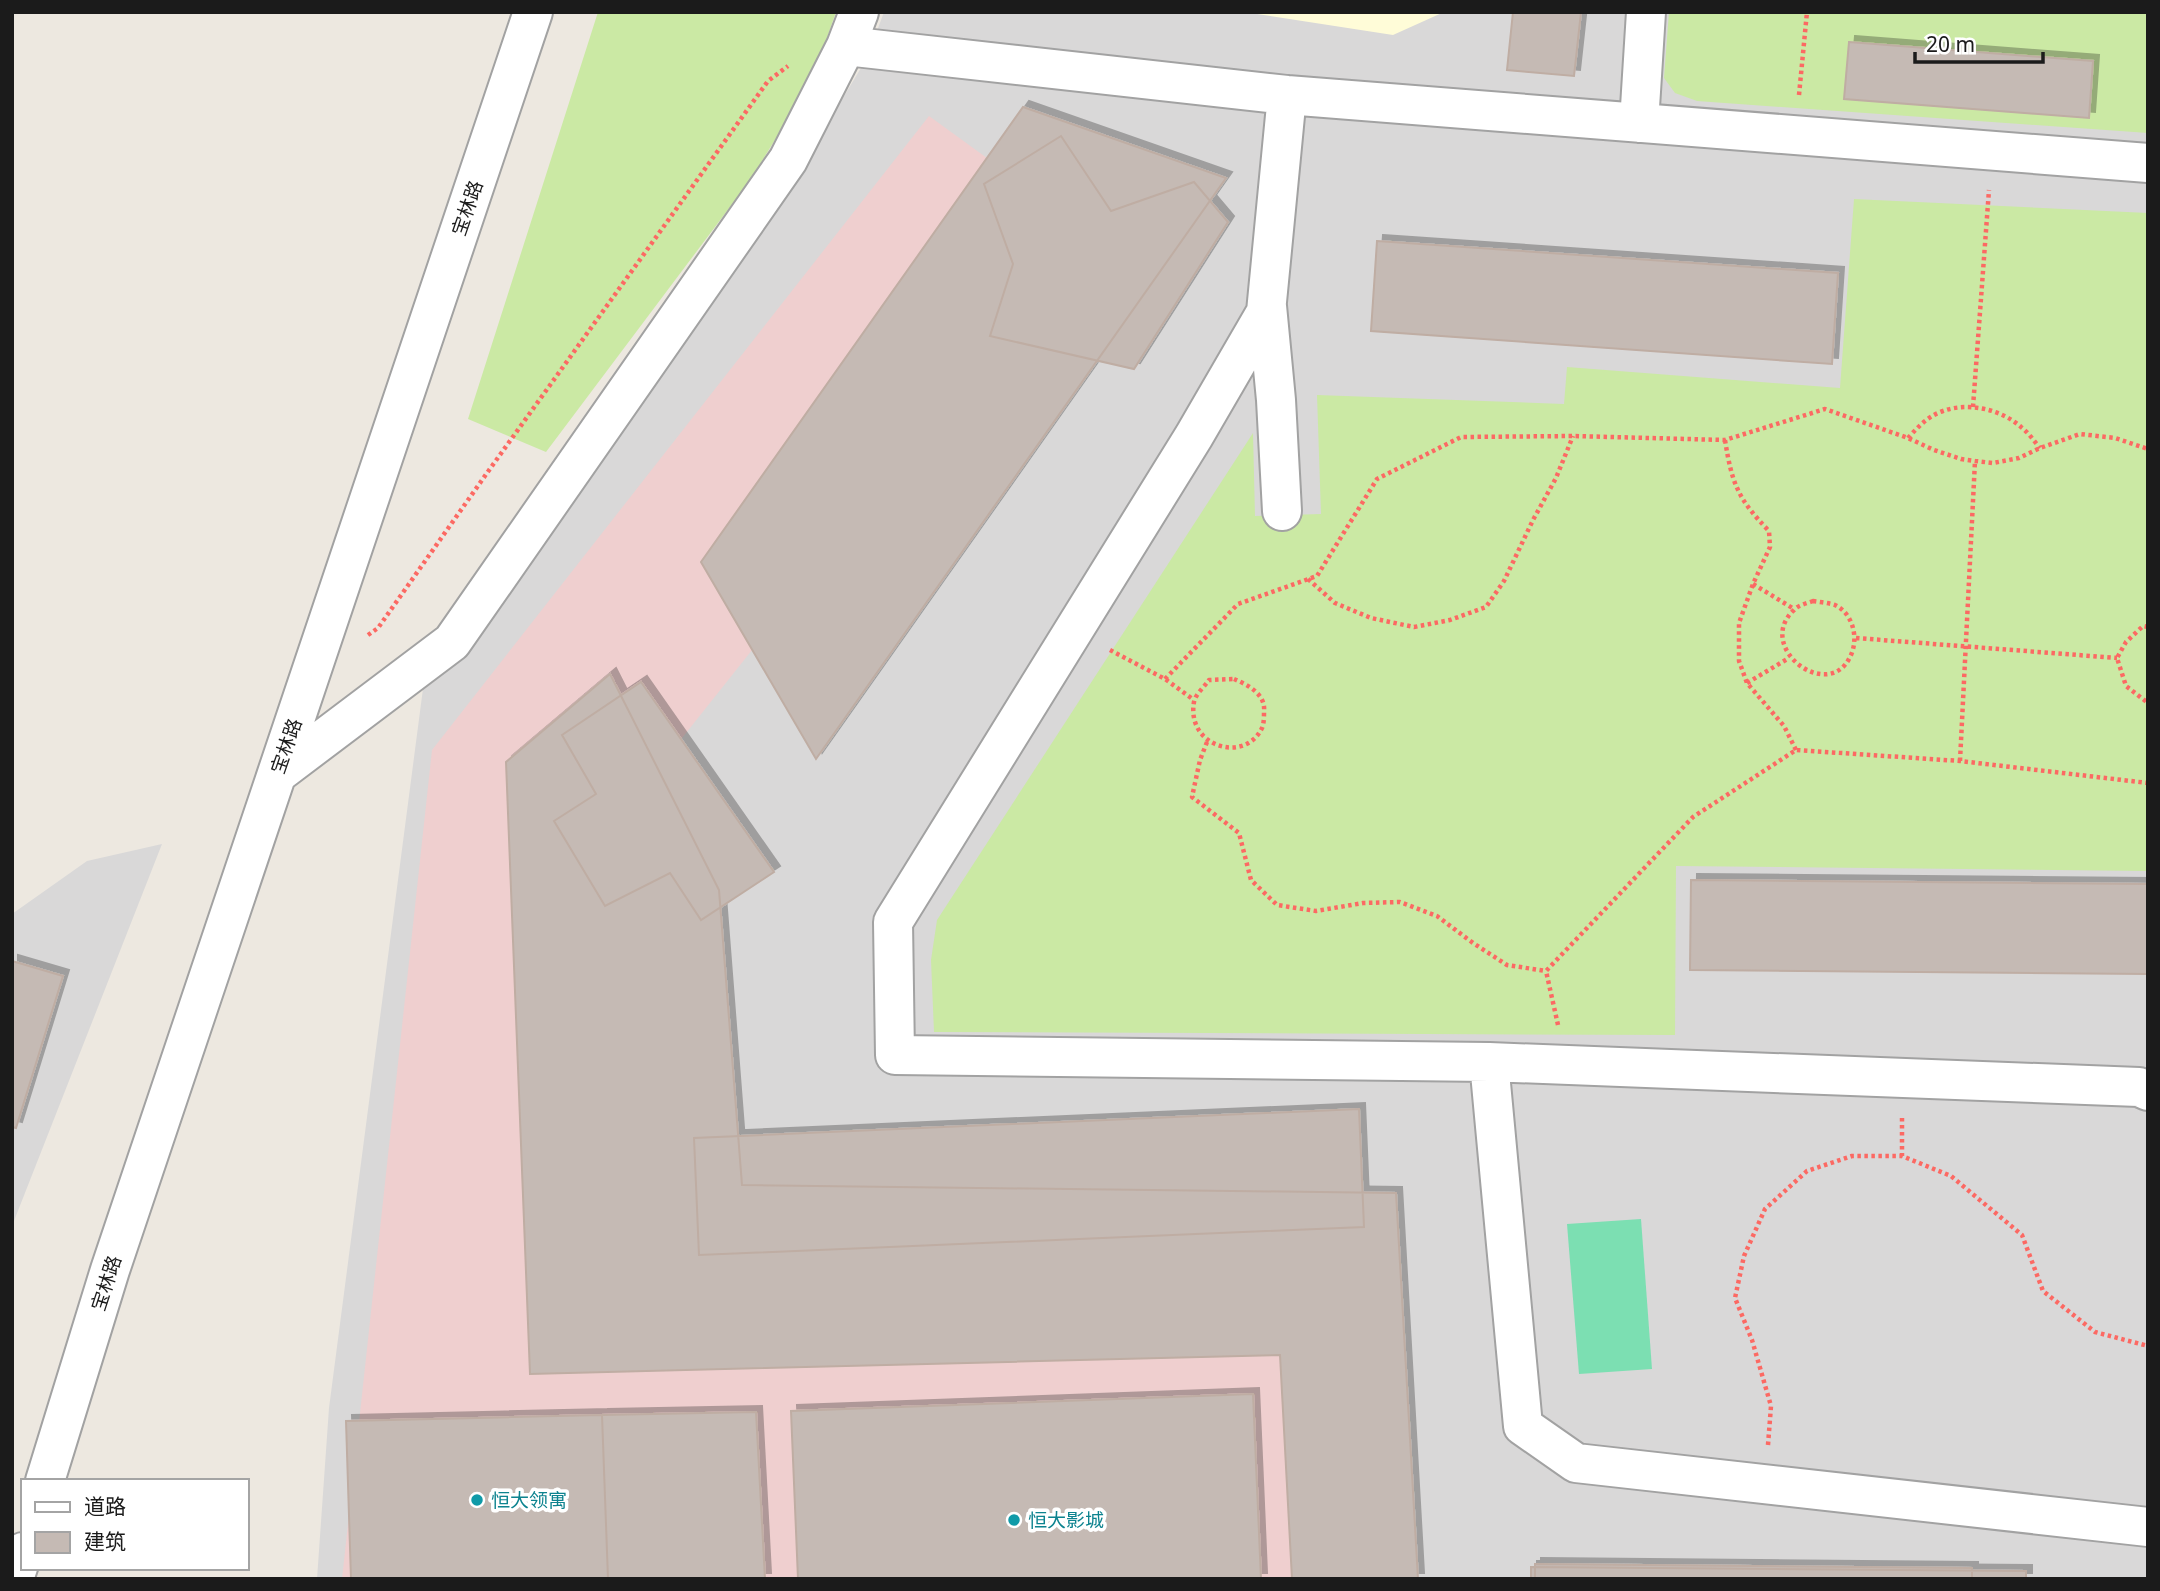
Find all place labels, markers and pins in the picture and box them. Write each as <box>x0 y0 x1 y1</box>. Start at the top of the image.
place label: 恒大领寓 <box>491 1487 567 1513</box>
marker: 恒大领寓 <box>469 1492 485 1508</box>
place label: 恒大影城 <box>1028 1507 1104 1533</box>
marker: 恒大影城 <box>1006 1512 1022 1528</box>

